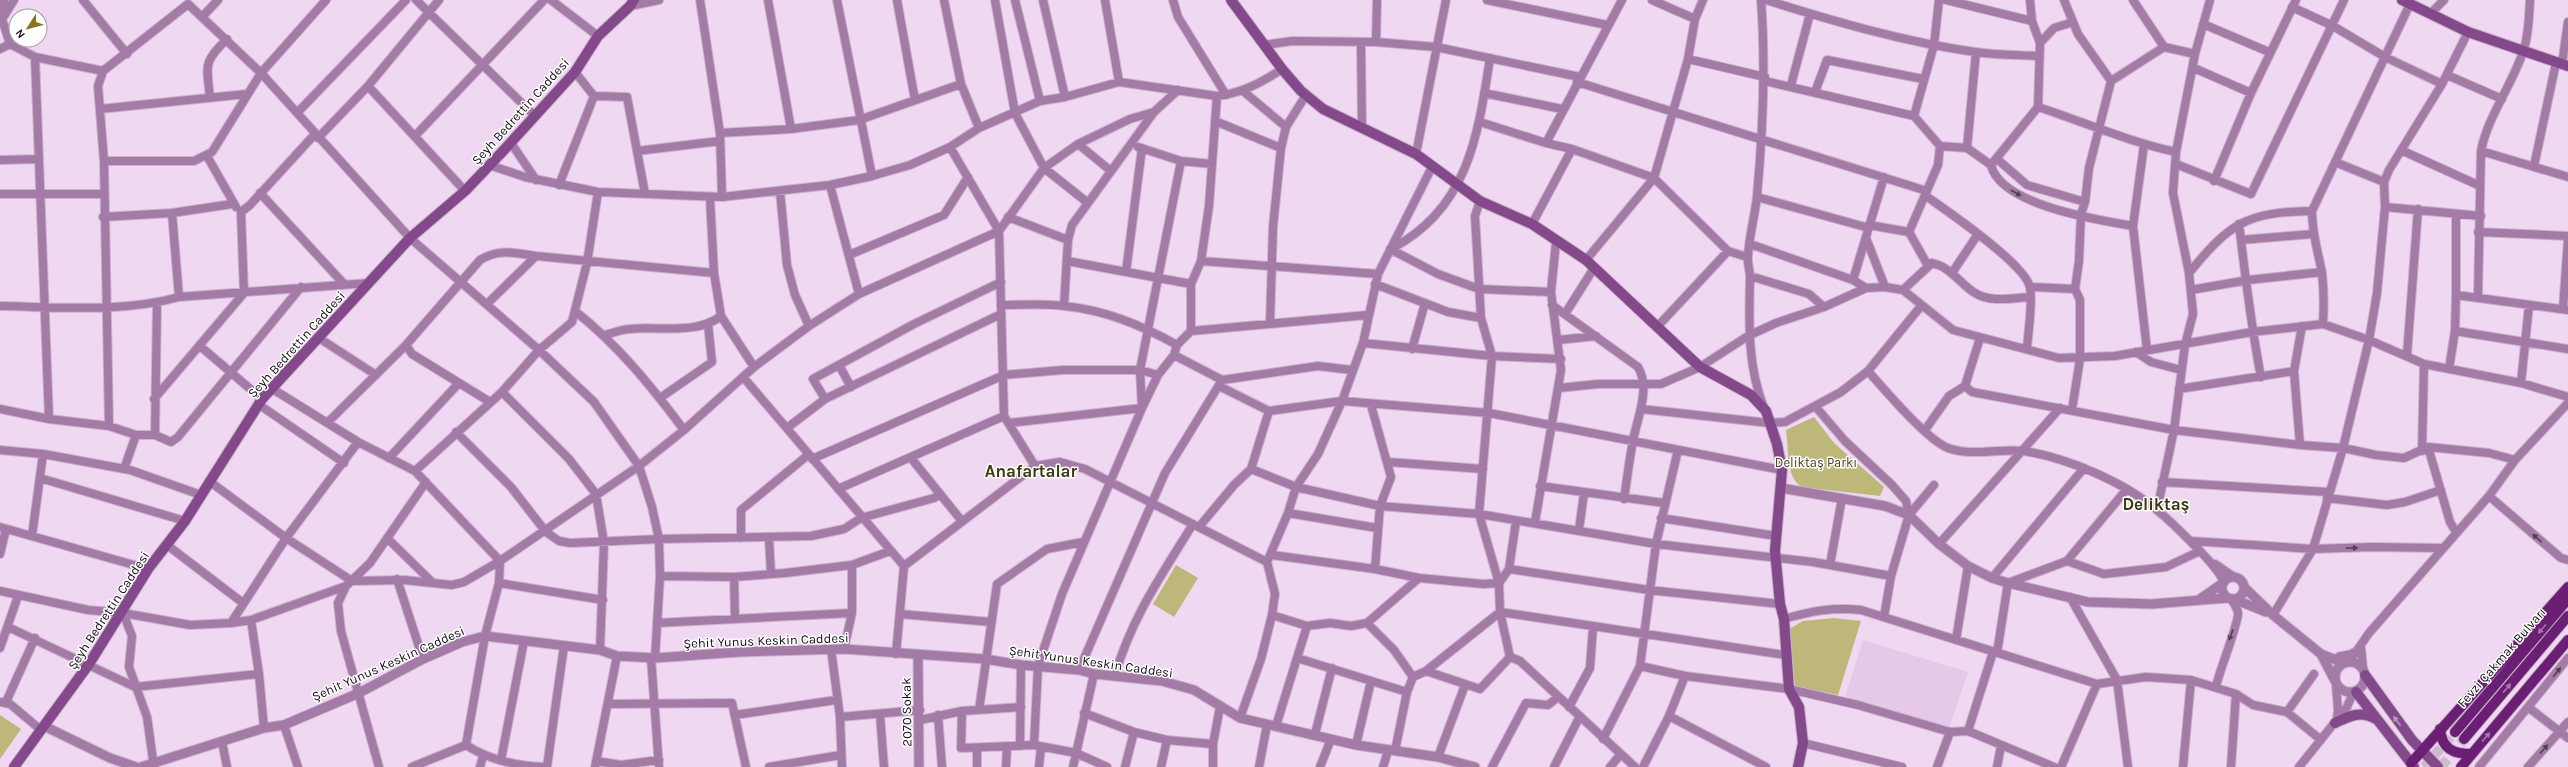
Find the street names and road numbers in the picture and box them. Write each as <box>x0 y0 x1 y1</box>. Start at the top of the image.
street label: Şeyh Bedrettin Caddesi <box>469 55 572 168</box>
street label: Şeyh Bedrettin Caddesi <box>245 288 348 401</box>
street label: Şeyh Bedrettin Caddesi <box>65 548 152 672</box>
street label: Fevzi Çakmak Bulvarı <box>2454 605 2549 710</box>
street label: Şehit Yunus Keskin Caddesi <box>310 623 467 704</box>
street label: Şehit Yunus Keskin Caddesi <box>683 630 849 651</box>
street label: Şehit Yunus Keskin Caddesi <box>1008 643 1174 680</box>
street label: 2070 Sokak <box>898 677 915 747</box>

